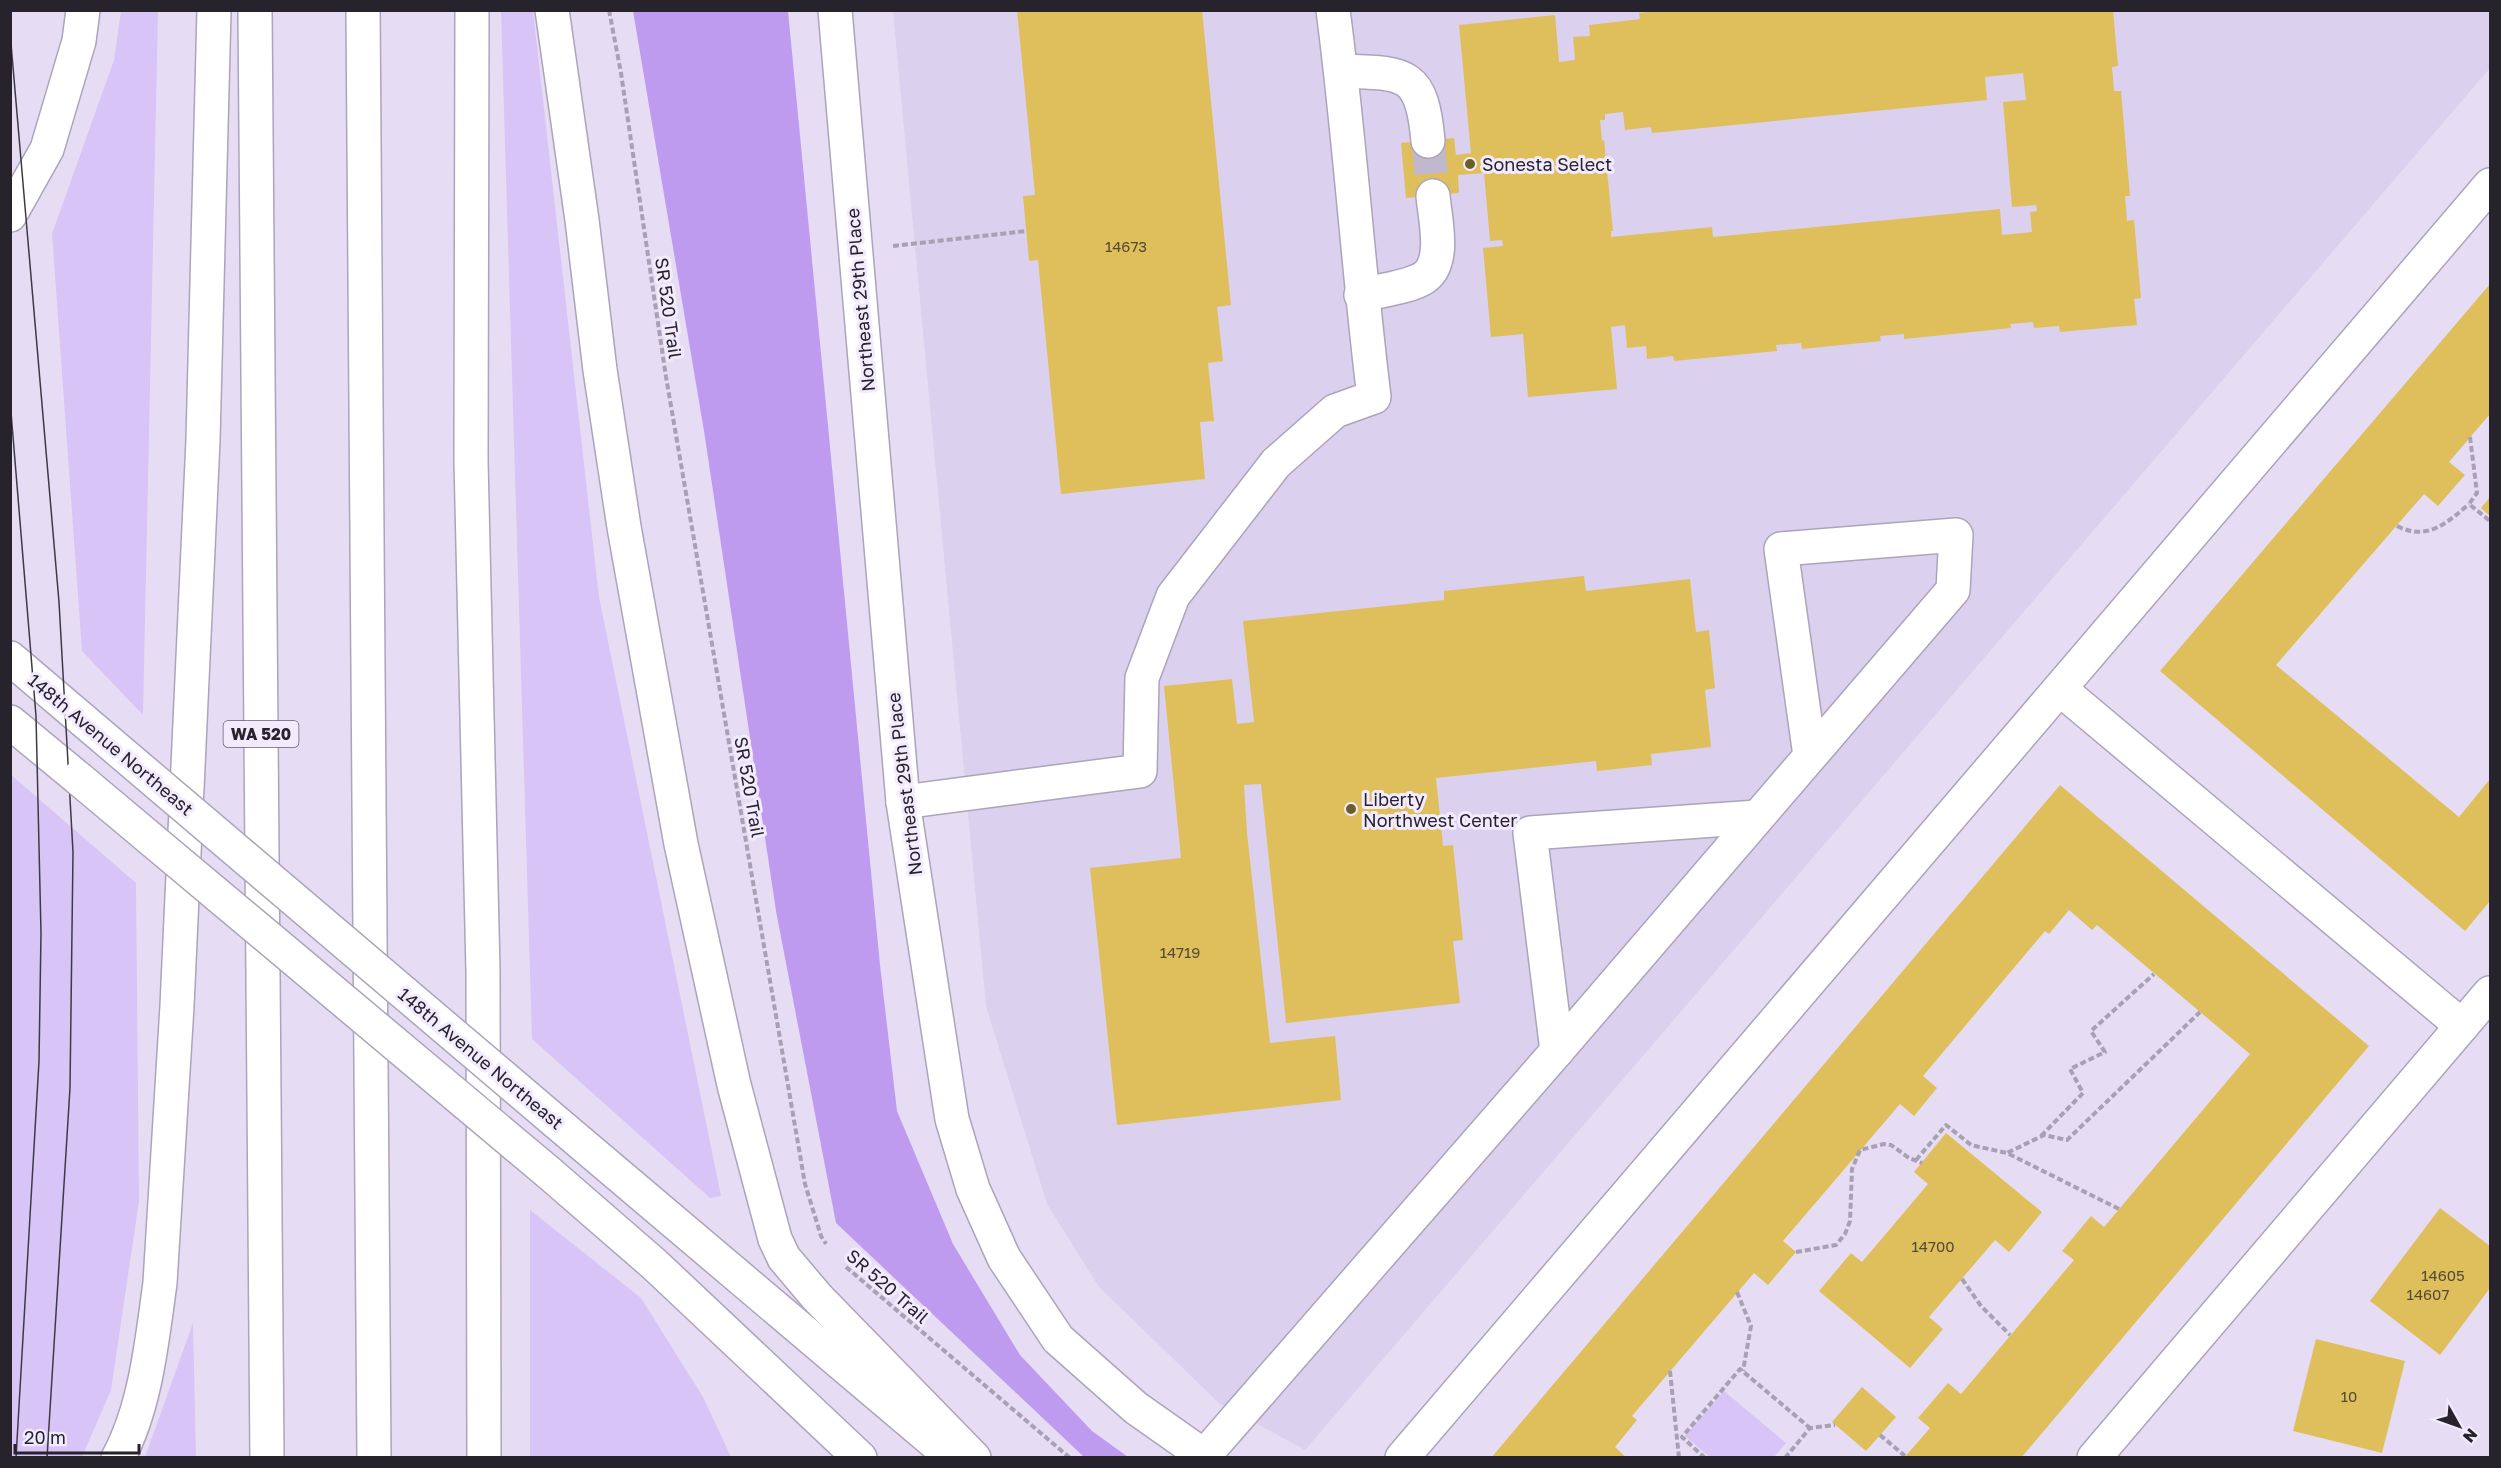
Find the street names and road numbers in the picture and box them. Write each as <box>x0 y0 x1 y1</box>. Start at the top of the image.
street label: Northeast 29th Place <box>841 207 879 393</box>
street label: SR 520 Trail <box>651 256 687 360</box>
street label: 148th Avenue Northeast <box>24 668 198 820</box>
street label: Northeast 29th Place <box>882 691 926 877</box>
road number: WA 520 <box>224 721 298 747</box>
street label: SR 520 Trail <box>730 735 770 839</box>
street label: 148th Avenue Northeast <box>394 982 568 1134</box>
street label: SR 520 Trail <box>842 1244 934 1328</box>

